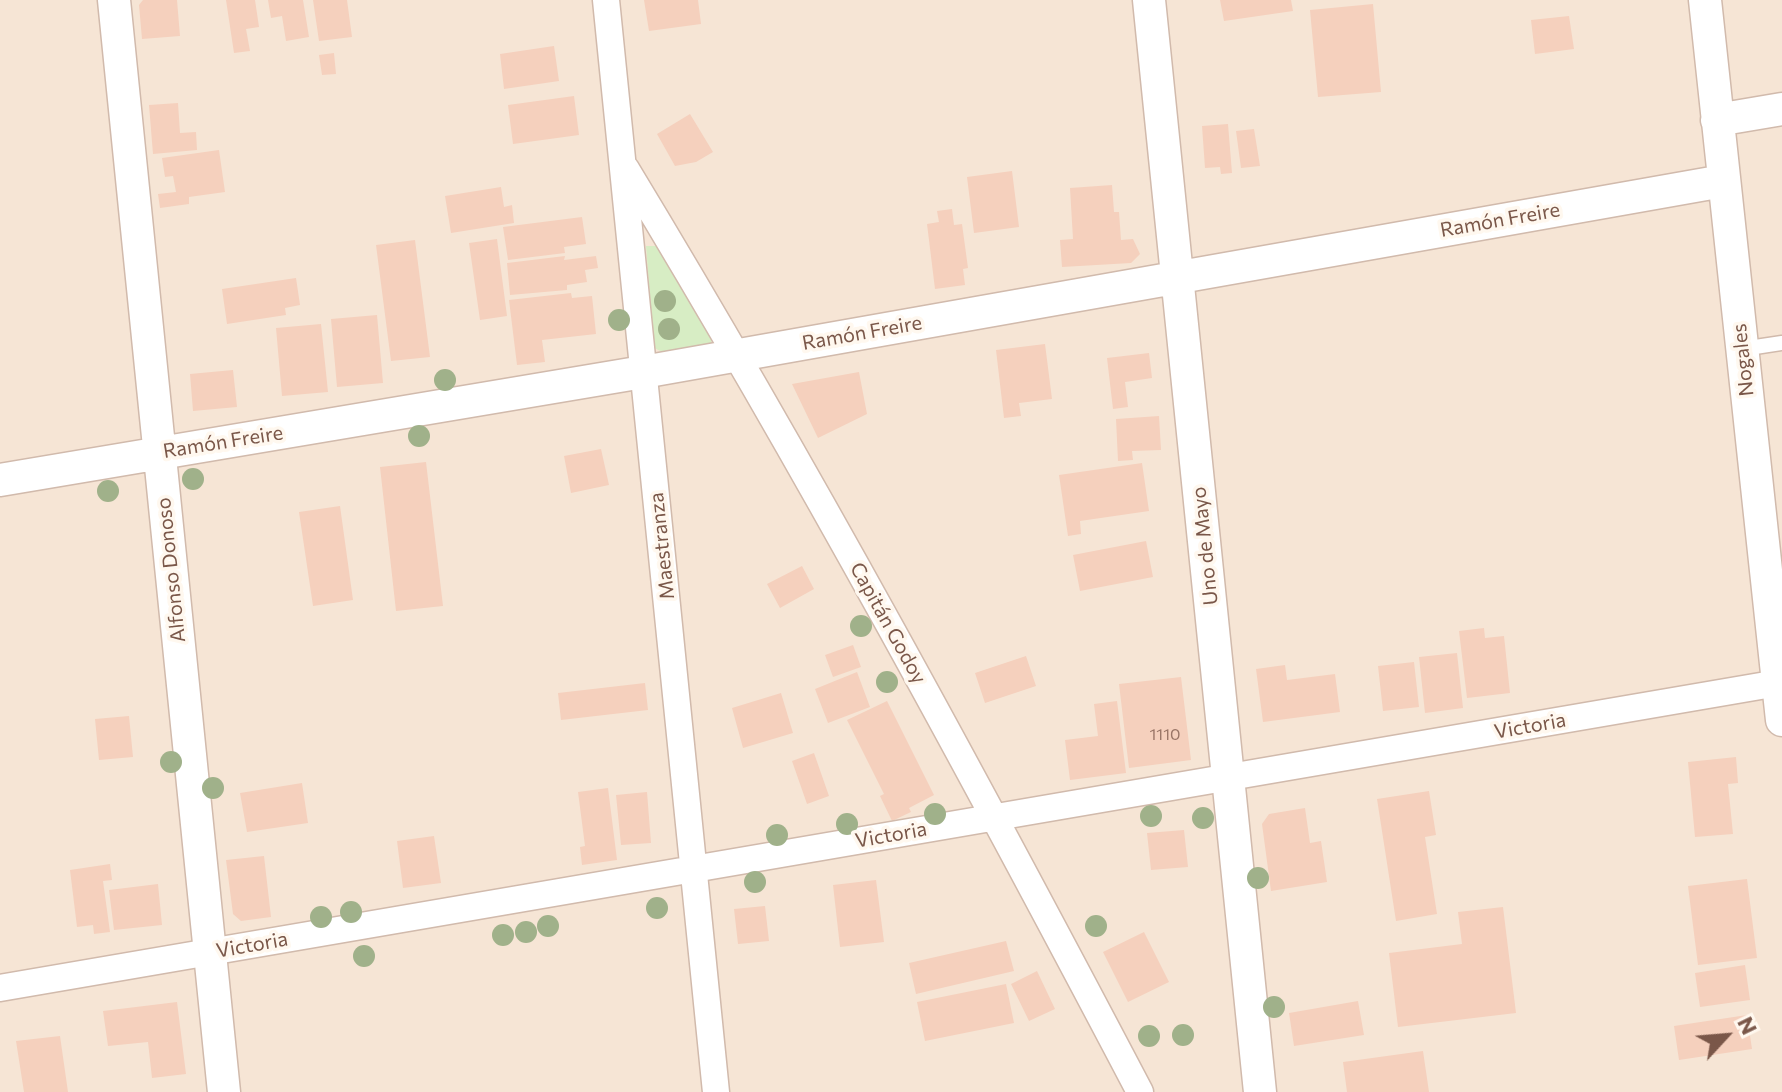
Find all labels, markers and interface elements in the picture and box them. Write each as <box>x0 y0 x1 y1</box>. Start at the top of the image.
street label: Ramón Freire <box>1438 198 1562 242</box>
street label: Ramón Freire <box>800 311 924 355</box>
street label: Nogales <box>1727 322 1759 398</box>
street label: Ramón Freire <box>161 421 285 463</box>
street label: Uno de Mayo <box>1187 486 1223 606</box>
street label: Maestranza <box>644 491 680 601</box>
street label: Alfonso Donoso <box>151 496 191 644</box>
street label: Capitán Godoy <box>845 558 931 688</box>
street label: Victoria <box>1492 708 1568 744</box>
house number: 1110 <box>1150 725 1180 745</box>
street label: Victoria <box>853 817 929 853</box>
street label: Victoria <box>214 927 290 963</box>
north arrow <box>1686 996 1766 1076</box>
text: N <box>1732 1012 1764 1039</box>

